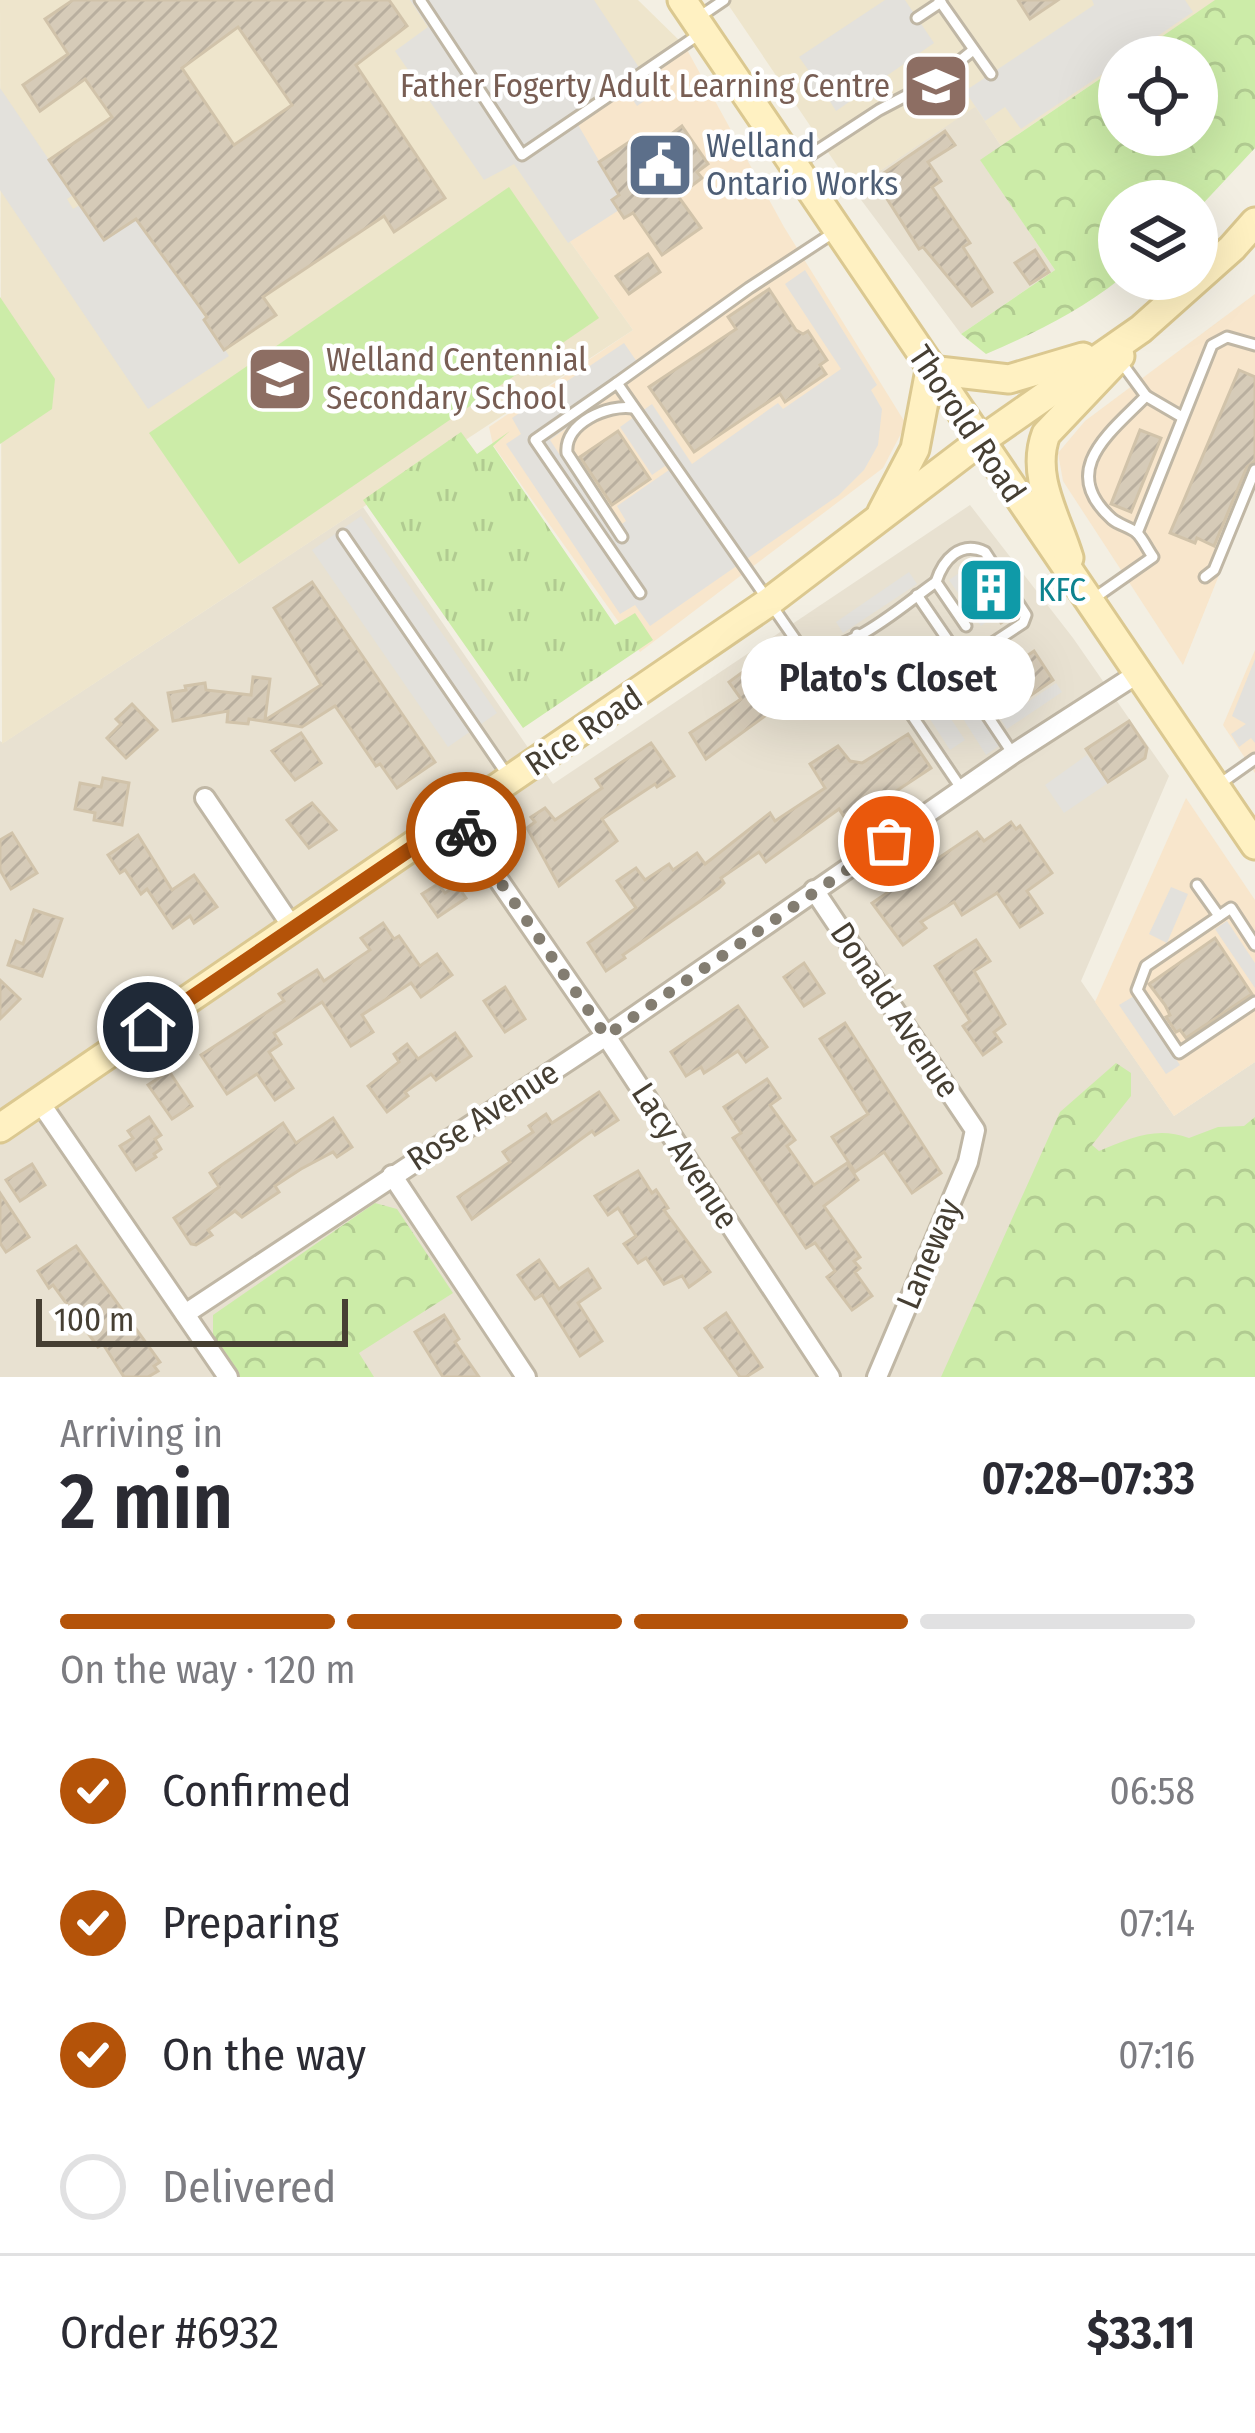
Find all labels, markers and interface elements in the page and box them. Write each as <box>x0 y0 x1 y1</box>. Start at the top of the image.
map controls <box>1098 36 1218 300</box>
button: locate <box>1098 36 1218 156</box>
school or university icon: Father Fogerty Adult Learning Centre <box>901 51 971 121</box>
place label: Father Fogerty Adult Learning Centre <box>400 66 890 106</box>
place label: Welland Ontario Works <box>706 126 898 204</box>
public building icon: Welland Ontario Works <box>625 130 695 200</box>
button: layers <box>1098 180 1218 300</box>
street label: Thorold Road <box>900 338 1034 510</box>
place label: Welland Centennial Secondary School <box>326 340 587 418</box>
school or university icon: Welland Centennial Secondary School <box>245 344 315 414</box>
building icon: KFC <box>956 555 1026 625</box>
place label: KFC <box>1038 570 1086 610</box>
callout: Plato's Closet <box>742 637 1036 721</box>
text: Plato's Closet <box>779 655 997 701</box>
street label: Rice Road <box>518 677 650 785</box>
courier <box>406 772 526 892</box>
pin <box>838 790 940 892</box>
icon: bike <box>433 799 499 865</box>
icon: bag <box>856 808 922 874</box>
street label: Donald Avenue <box>822 915 968 1105</box>
pin <box>97 976 199 1078</box>
icon: home <box>115 994 181 1060</box>
street label: Rose Avenue <box>400 1052 566 1180</box>
street label: Lacy Avenue <box>623 1075 747 1237</box>
street label: Laneway <box>888 1193 970 1315</box>
scale bar <box>36 1293 348 1346</box>
text: 100 m <box>54 1300 134 1340</box>
text: Arriving in <box>60 1411 223 1457</box>
text: 07:28–07:33 <box>982 1452 1195 1506</box>
text: 2 min <box>60 1455 233 1549</box>
text: On the way · 120 m <box>60 1647 355 1693</box>
icon: check <box>60 1758 126 1824</box>
text: Confirmed <box>162 1764 352 1818</box>
text: 06:58 <box>1110 1768 1195 1814</box>
icon: check <box>60 1890 126 1956</box>
text: Preparing <box>162 1896 339 1950</box>
text: 07:14 <box>1119 1900 1195 1946</box>
icon: check <box>60 2022 126 2088</box>
text: On the way <box>162 2028 366 2082</box>
text: 07:16 <box>1118 2032 1195 2078</box>
text: Delivered <box>162 2160 336 2214</box>
text: Order #6932 <box>60 2306 279 2360</box>
text: $33.11 <box>1087 2306 1195 2360</box>

